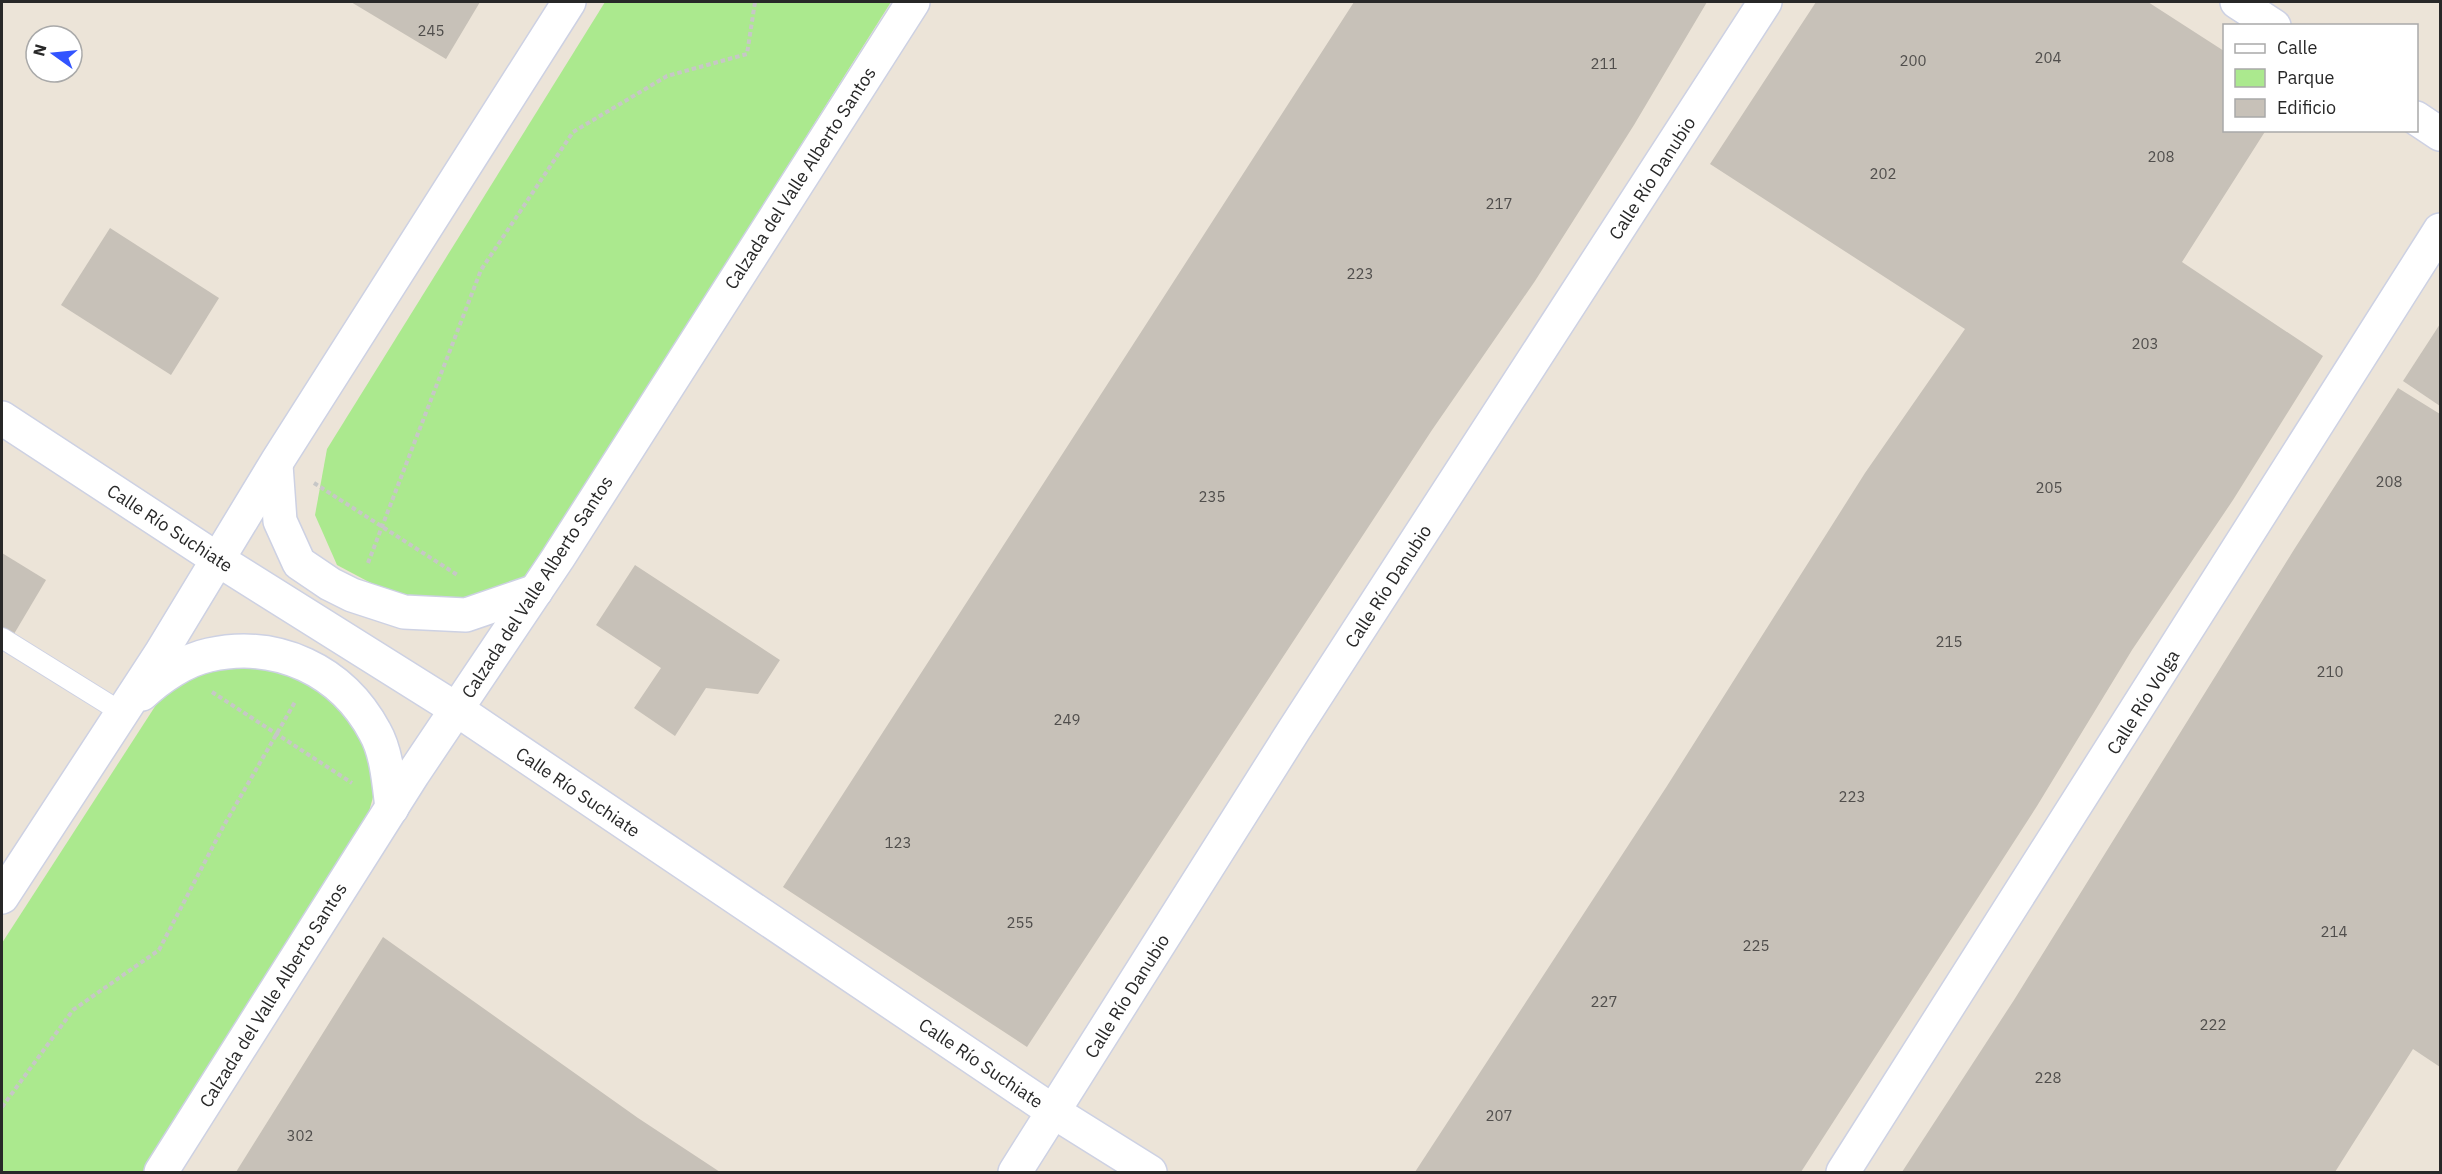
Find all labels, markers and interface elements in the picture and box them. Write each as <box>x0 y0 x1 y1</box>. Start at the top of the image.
house number: 245 <box>417 21 445 40</box>
north arrow <box>24 24 84 84</box>
legend <box>2223 24 2418 132</box>
text: Calle <box>2277 36 2317 59</box>
text: N <box>28 42 51 58</box>
house number: 204 <box>2034 48 2062 67</box>
house number: 200 <box>1899 51 1927 70</box>
house number: 211 <box>1590 54 1618 73</box>
street label: Calzada del Valle Alberto Santos <box>719 62 881 294</box>
text: Parque <box>2277 66 2335 89</box>
text: Edificio <box>2277 96 2336 119</box>
street label: Calle Río Danubio <box>1604 112 1700 244</box>
house number: 208 <box>2147 147 2175 166</box>
house number: 202 <box>1869 164 1897 183</box>
house number: 217 <box>1485 194 1513 213</box>
house number: 223 <box>1346 264 1374 283</box>
house number: 203 <box>2131 334 2159 353</box>
street label: Calzada del Valle Alberto Santos <box>456 471 618 703</box>
house number: 208 <box>2375 472 2403 491</box>
house number: 205 <box>2035 478 2063 497</box>
street label: Calle Río Suchiate <box>103 479 237 577</box>
house number: 235 <box>1198 487 1226 506</box>
street label: Calle Río Danubio <box>1340 520 1436 652</box>
house number: 215 <box>1935 632 1963 651</box>
street label: Calle Río Volga <box>2102 645 2185 759</box>
house number: 210 <box>2316 662 2344 681</box>
house number: 249 <box>1053 710 1081 729</box>
street label: Calle Río Suchiate <box>511 742 645 842</box>
house number: 223 <box>1838 787 1866 806</box>
house number: 123 <box>884 833 912 852</box>
street label: Calzada del Valle Alberto Santos <box>194 878 352 1112</box>
house number: 255 <box>1006 913 1034 932</box>
house number: 214 <box>2320 922 2348 941</box>
street label: Calle Río Danubio <box>1080 930 1174 1062</box>
house number: 225 <box>1742 936 1770 955</box>
house number: 227 <box>1590 992 1618 1011</box>
street label: Calle Río Suchiate <box>914 1013 1048 1113</box>
house number: 222 <box>2199 1015 2227 1034</box>
house number: 228 <box>2034 1068 2062 1087</box>
house number: 207 <box>1485 1106 1513 1125</box>
house number: 302 <box>286 1126 314 1145</box>

